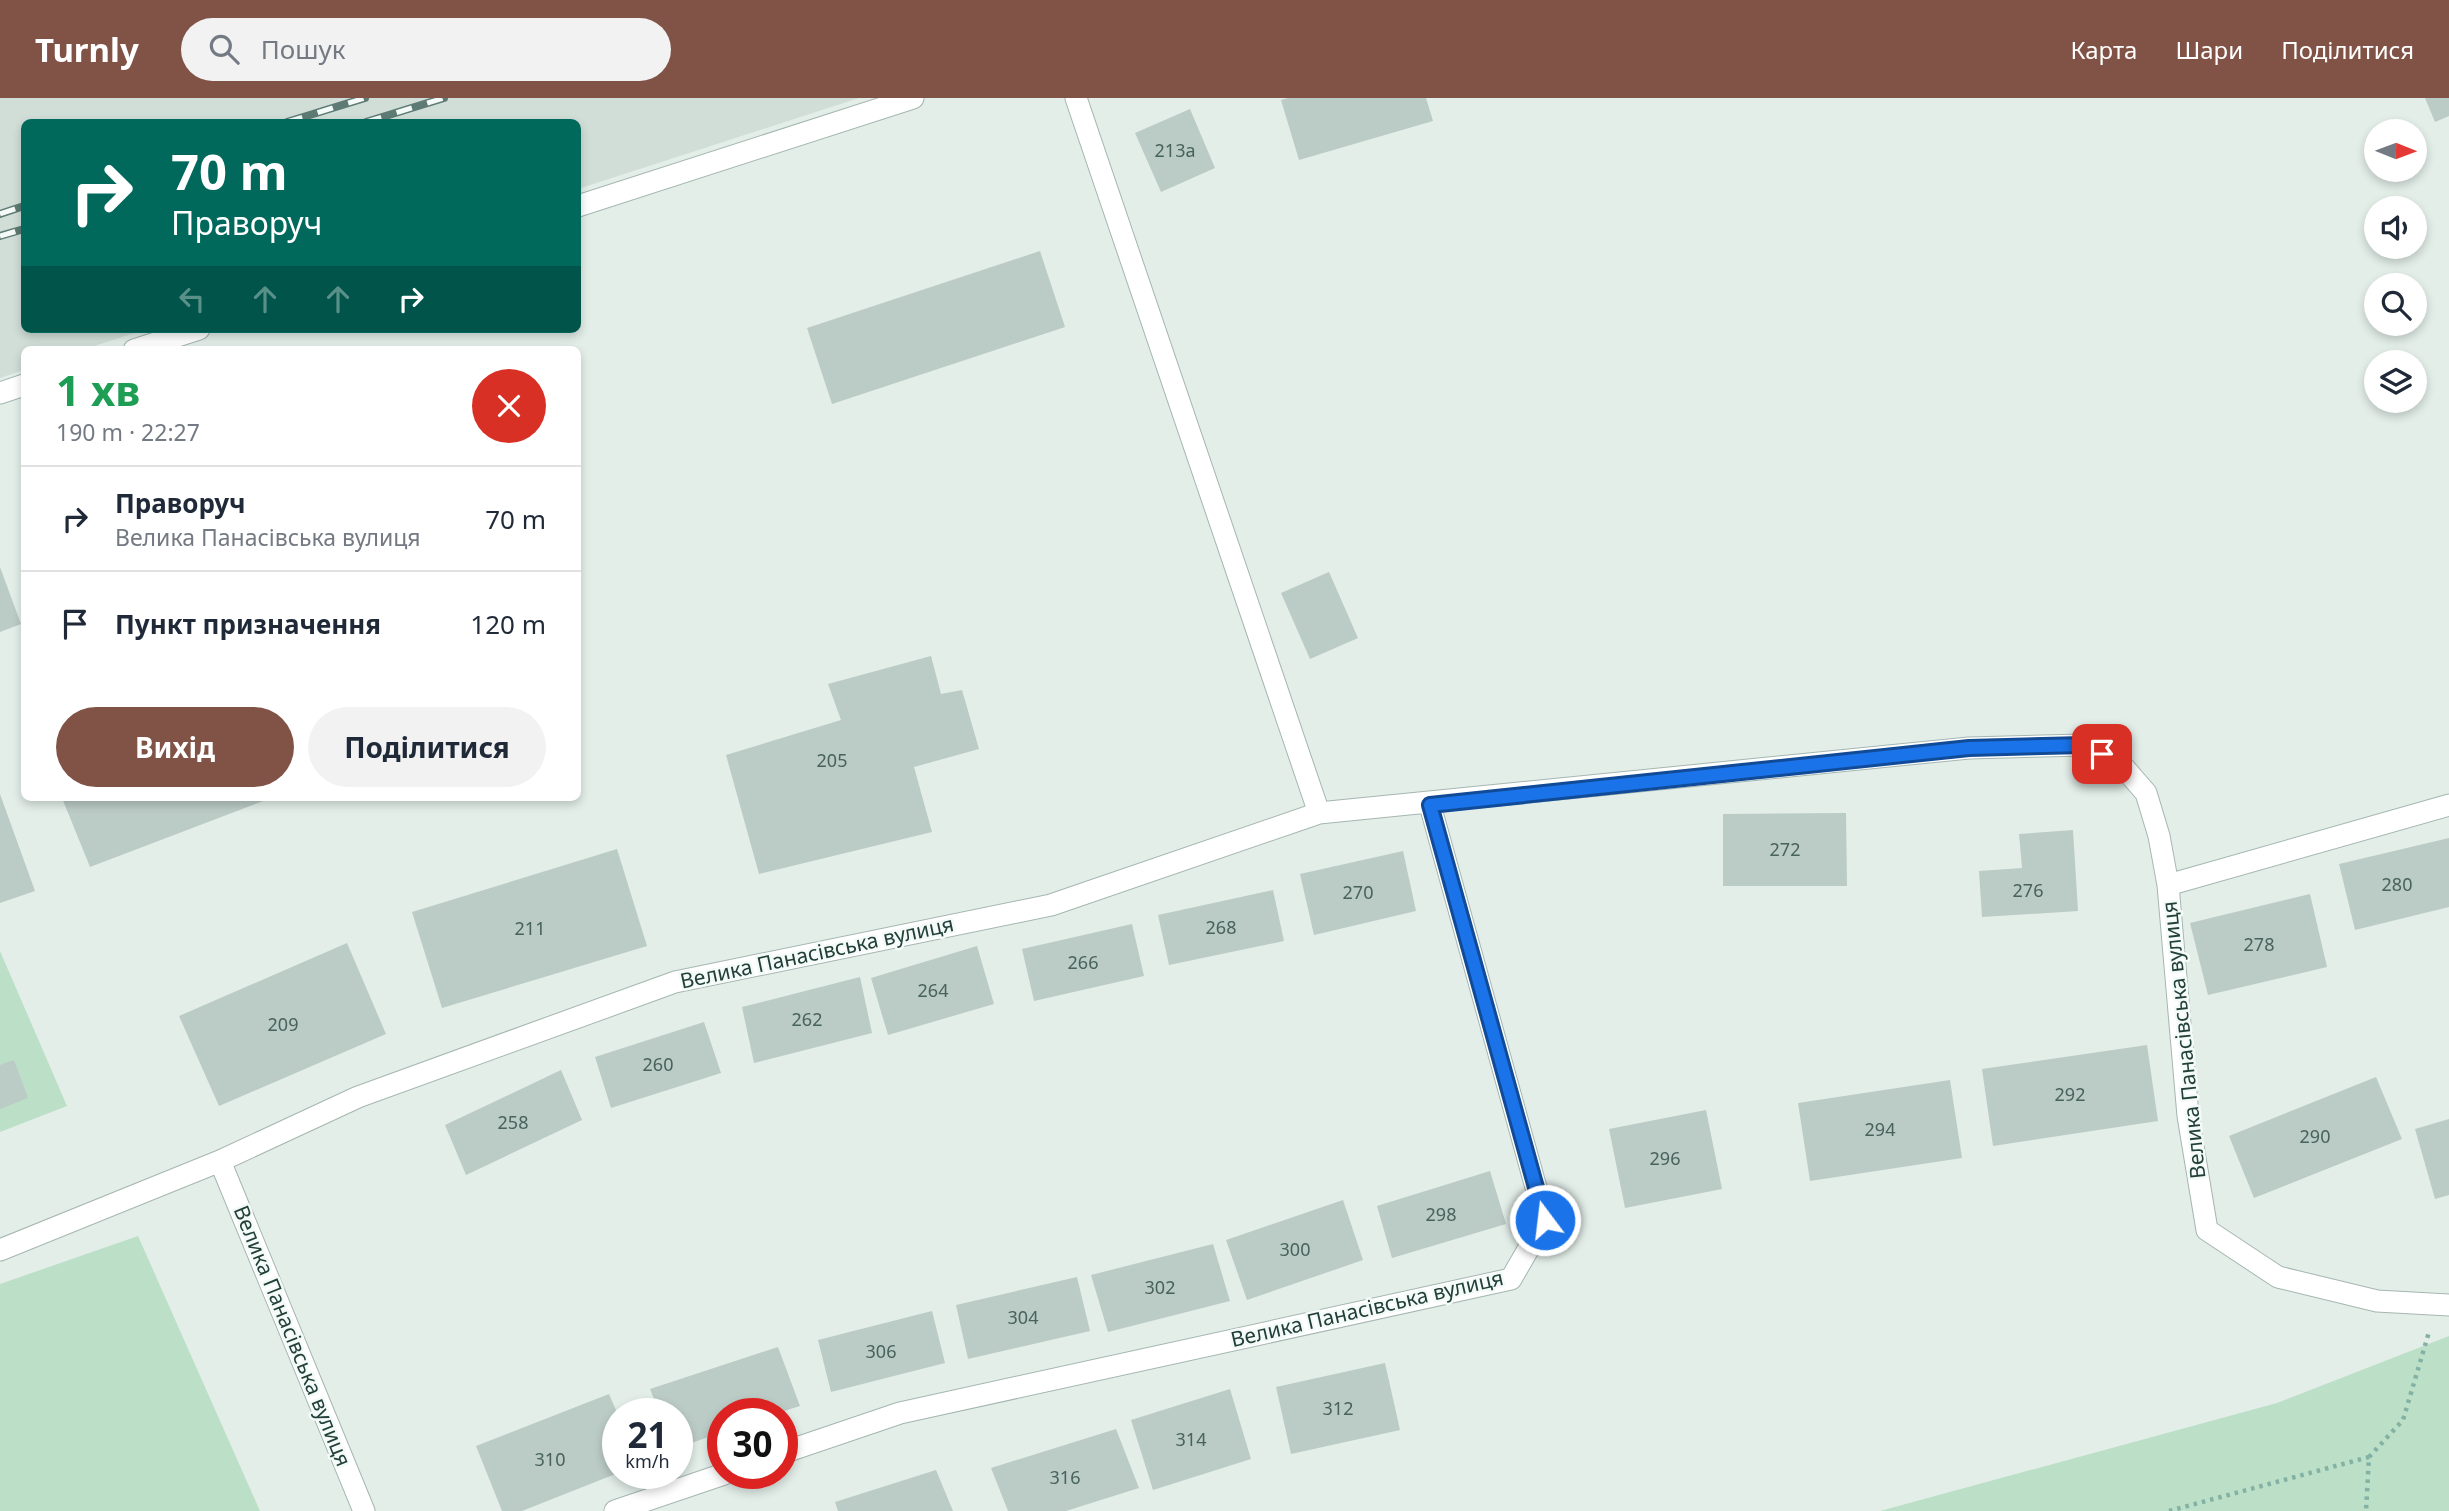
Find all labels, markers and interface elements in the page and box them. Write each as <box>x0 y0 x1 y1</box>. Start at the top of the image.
search box <box>181 18 671 81</box>
text: Turnly <box>35 27 139 72</box>
icon: search <box>205 30 243 68</box>
text: Пошук <box>261 31 346 67</box>
text: Карта <box>2070 33 2137 66</box>
text: Шари <box>2175 33 2243 66</box>
text: Поділитися <box>2281 33 2414 66</box>
north arrow <box>2364 119 2427 182</box>
map controls <box>2364 119 2427 413</box>
text: 70 m <box>171 138 288 204</box>
house number: 213а <box>1155 138 1195 162</box>
icon: right <box>56 147 147 238</box>
button: sound <box>2364 196 2427 259</box>
text: Праворуч <box>171 201 322 244</box>
button: search <box>2364 273 2427 336</box>
icon: left <box>173 280 211 318</box>
icon: ahead <box>246 280 284 318</box>
icon: ahead <box>319 280 357 318</box>
icon: right <box>392 280 430 318</box>
button: layers <box>2364 350 2427 413</box>
text: 1 хв <box>56 361 140 418</box>
button: close <box>472 369 546 443</box>
text: 190 m · 22:27 <box>56 416 200 448</box>
text: Праворуч <box>115 485 246 521</box>
icon: right <box>56 500 94 538</box>
text: 70 m <box>485 501 546 537</box>
text: Велика Панасівська вулиця <box>115 521 421 553</box>
icon: arrive <box>56 605 94 643</box>
text: Пункт призначення <box>115 606 381 642</box>
text: 120 m <box>470 606 546 642</box>
button: Вихід <box>56 707 294 787</box>
button: Поділитися <box>308 707 546 787</box>
pin <box>2072 724 2132 784</box>
icon: arrive <box>2083 735 2121 773</box>
house number: 205 <box>817 748 847 772</box>
house number: 272 <box>1770 837 1800 861</box>
house number: 280 <box>2382 872 2412 896</box>
house number: 276 <box>2013 878 2043 902</box>
house number: 270 <box>1343 880 1373 904</box>
street label: Велика Панасівська вулиця <box>2155 900 2212 1180</box>
street label: Велика Панасівська вулиця <box>677 909 956 995</box>
house number: 268 <box>1206 915 1236 939</box>
house number: 211 <box>515 916 545 940</box>
house number: 278 <box>2244 932 2274 956</box>
house number: 266 <box>1068 950 1098 974</box>
house number: 264 <box>918 978 948 1002</box>
house number: 262 <box>792 1007 822 1031</box>
house number: 209 <box>268 1012 298 1036</box>
house number: 260 <box>643 1052 673 1076</box>
house number: 292 <box>2055 1082 2085 1106</box>
house number: 258 <box>498 1110 528 1134</box>
house number: 294 <box>1865 1117 1895 1141</box>
house number: 290 <box>2300 1124 2330 1148</box>
house number: 296 <box>1650 1146 1680 1170</box>
position arrow <box>1508 1183 1582 1257</box>
street label: Велика Панасівська вулиця <box>228 1201 358 1470</box>
house number: 298 <box>1426 1202 1456 1226</box>
house number: 300 <box>1280 1237 1310 1261</box>
street label: Велика Панасівська вулиця <box>1228 1263 1506 1353</box>
house number: 302 <box>1145 1275 1175 1299</box>
house number: 304 <box>1008 1305 1038 1329</box>
house number: 306 <box>866 1339 896 1363</box>
house number: 312 <box>1323 1396 1353 1420</box>
speed limit sign: 30 <box>707 1398 798 1489</box>
text: 21 <box>627 1411 668 1458</box>
house number: 314 <box>1176 1427 1206 1451</box>
house number: 310 <box>535 1447 565 1471</box>
text: km/h <box>625 1449 670 1473</box>
house number: 316 <box>1050 1465 1080 1489</box>

